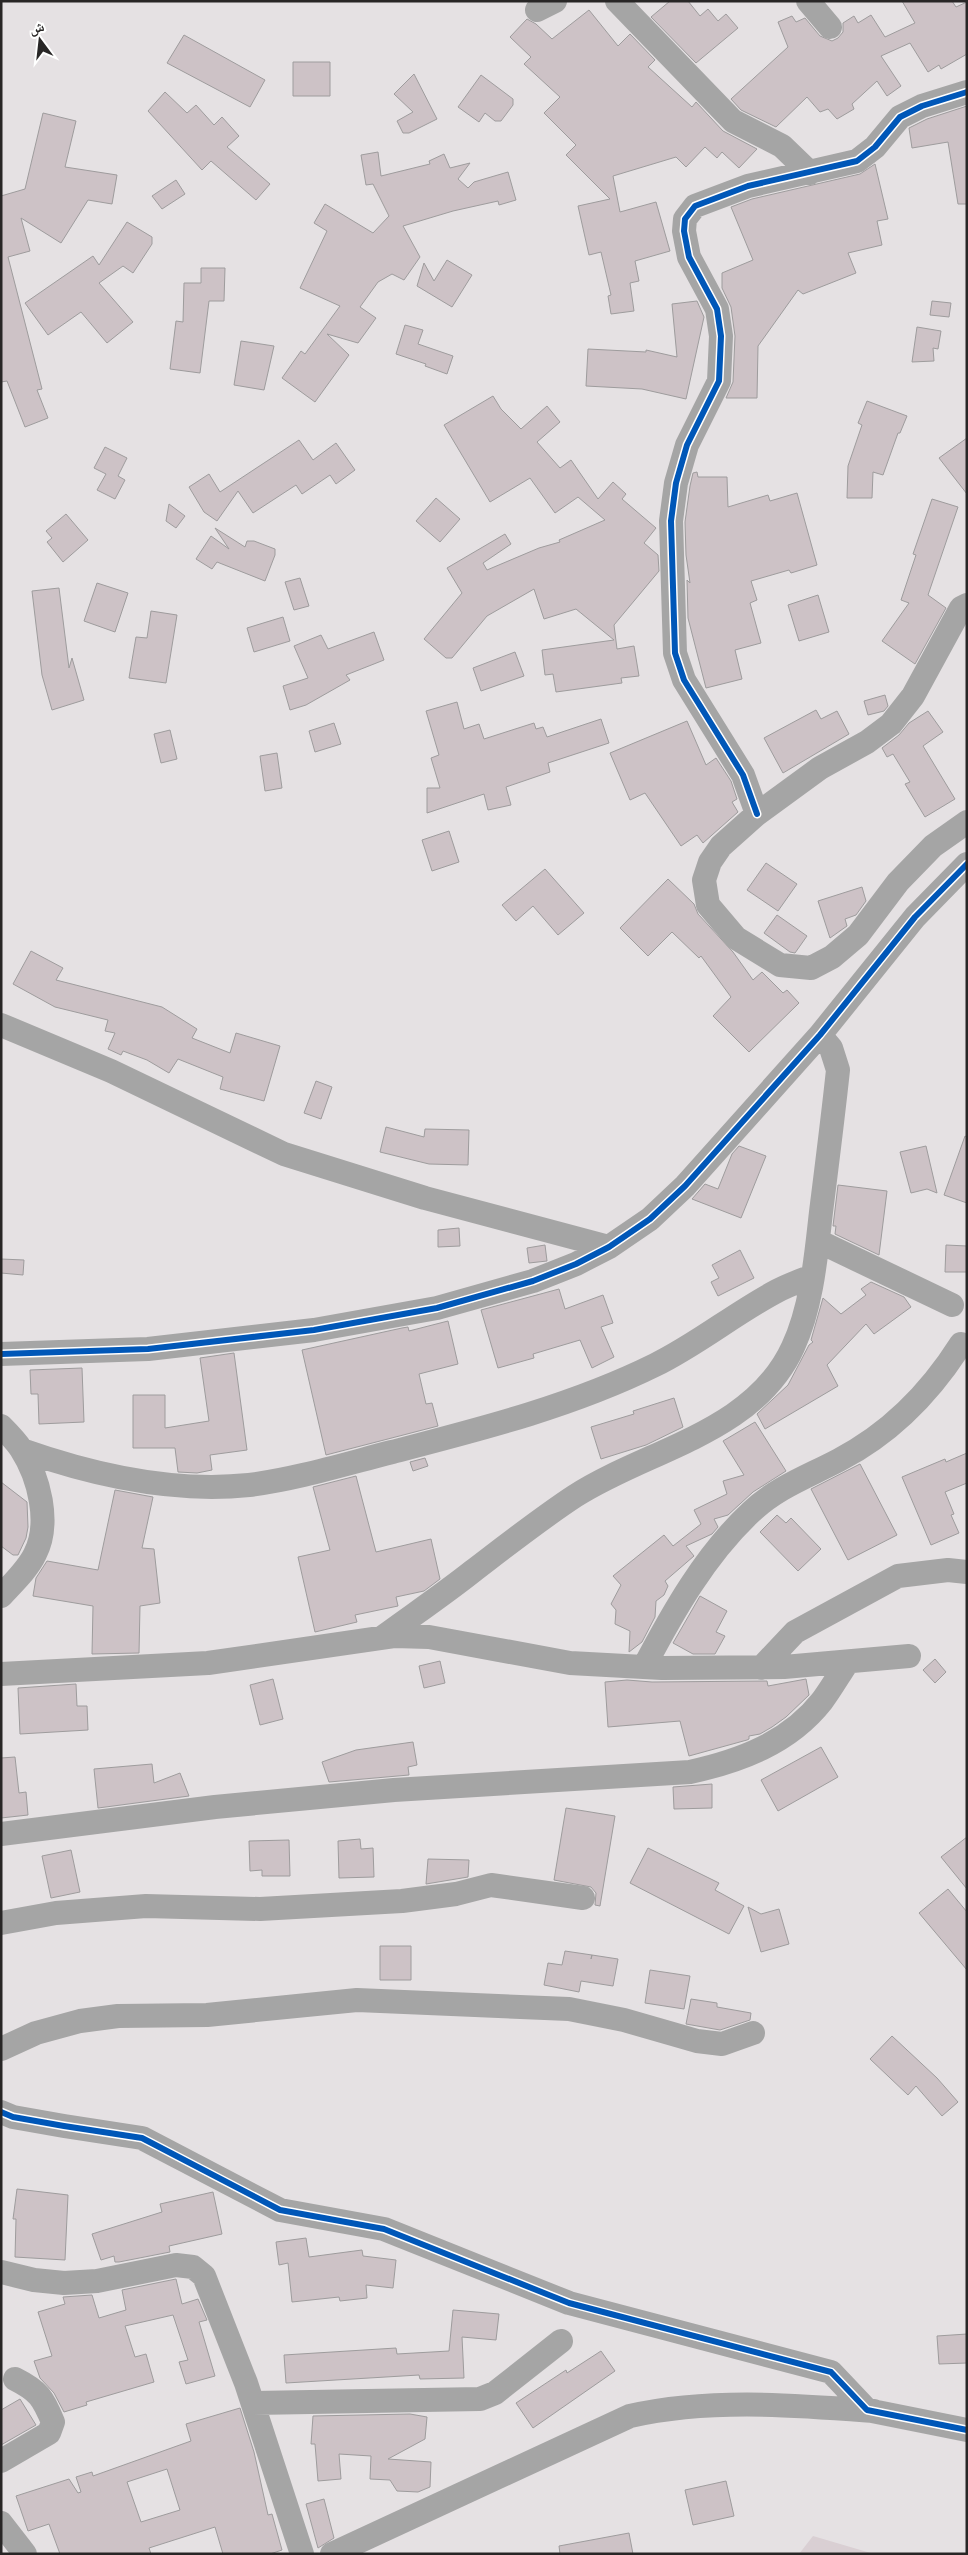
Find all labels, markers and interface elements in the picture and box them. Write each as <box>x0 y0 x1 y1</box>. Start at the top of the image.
north arrow <box>15 15 65 65</box>
text: ش <box>27 18 46 38</box>

